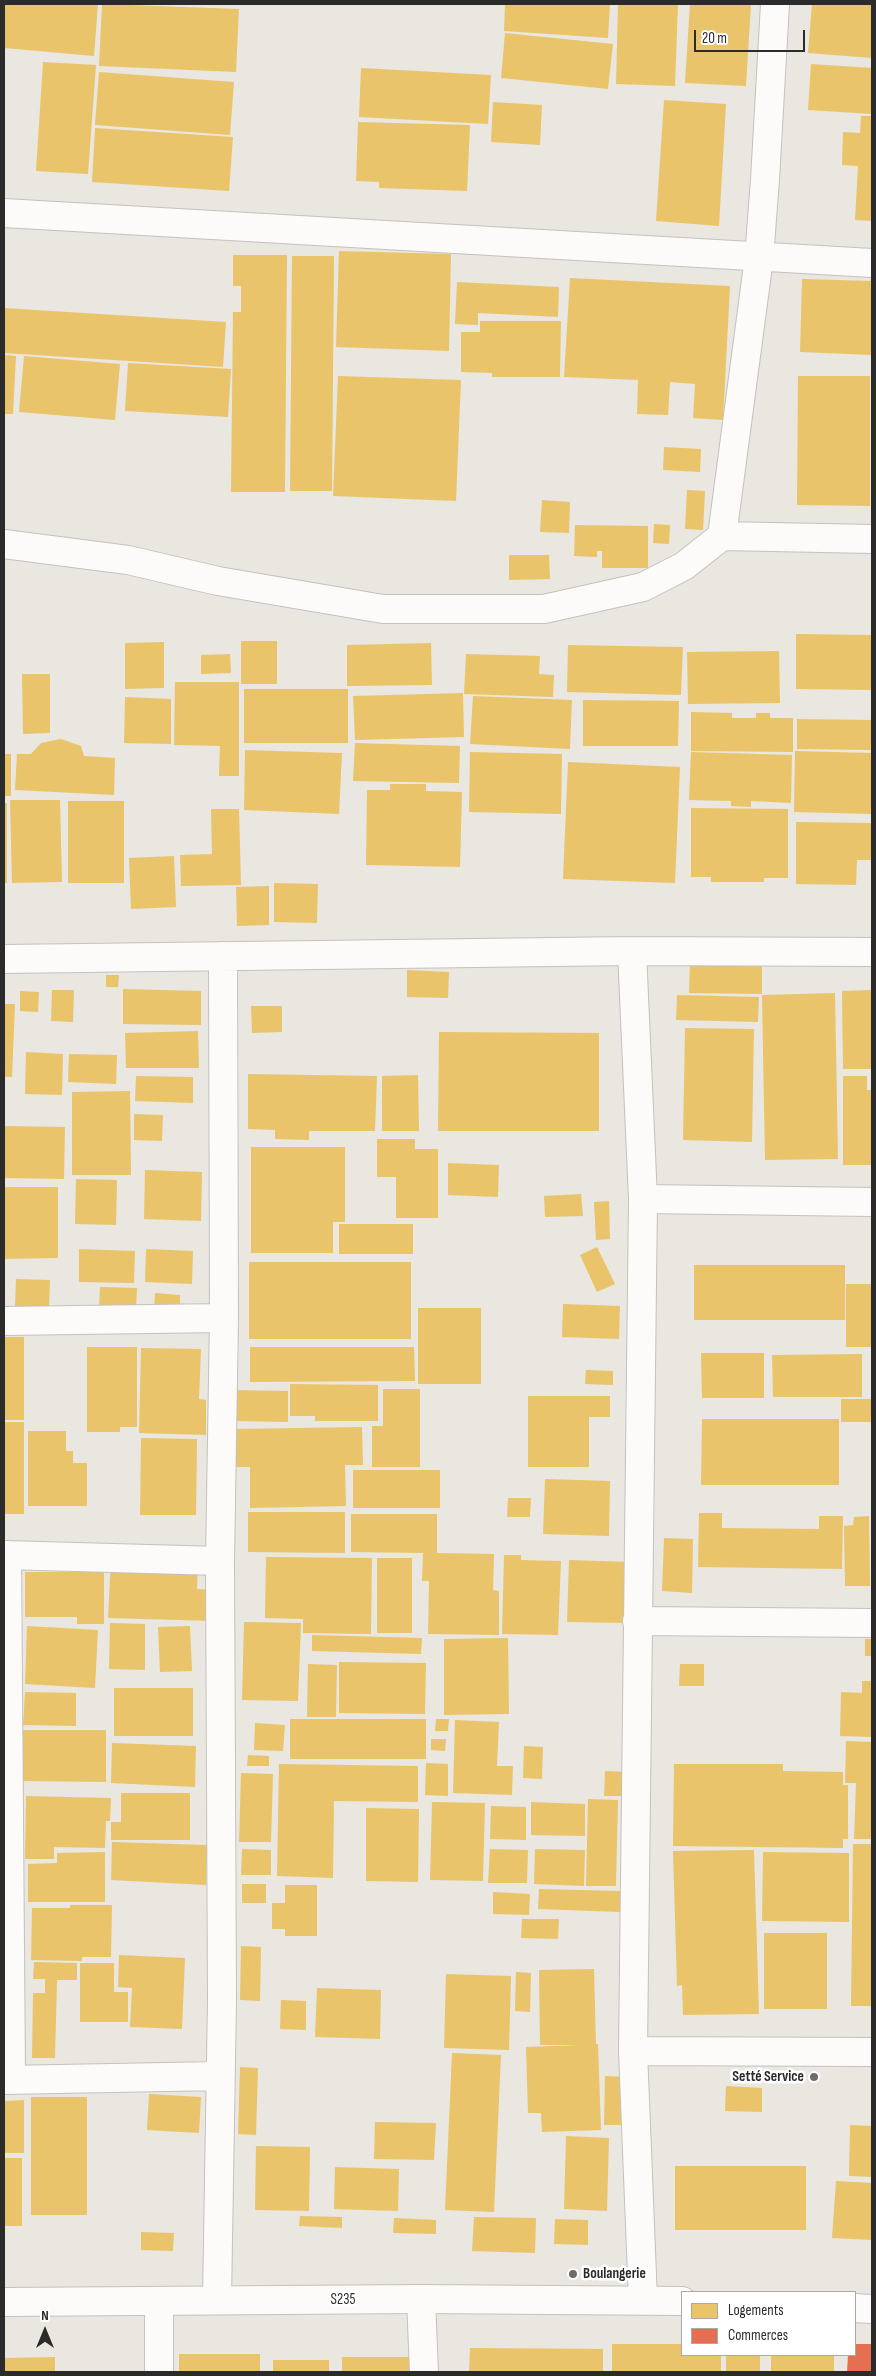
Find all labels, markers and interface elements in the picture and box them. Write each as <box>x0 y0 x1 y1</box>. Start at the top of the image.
scale bar <box>696 20 807 52</box>
text: 20 m <box>702 29 727 48</box>
place label: Setté Service <box>732 2068 804 2086</box>
marker: Setté Service <box>808 2071 820 2083</box>
place label: Boulangerie <box>583 2265 646 2283</box>
marker: Boulangerie <box>567 2268 579 2280</box>
street label: S235 <box>331 2291 355 2309</box>
legend <box>681 2291 856 2356</box>
text: Logements <box>728 2301 784 2320</box>
north arrow <box>20 2306 70 2356</box>
text: N <box>41 2307 49 2324</box>
text: Commerces <box>728 2326 788 2345</box>

